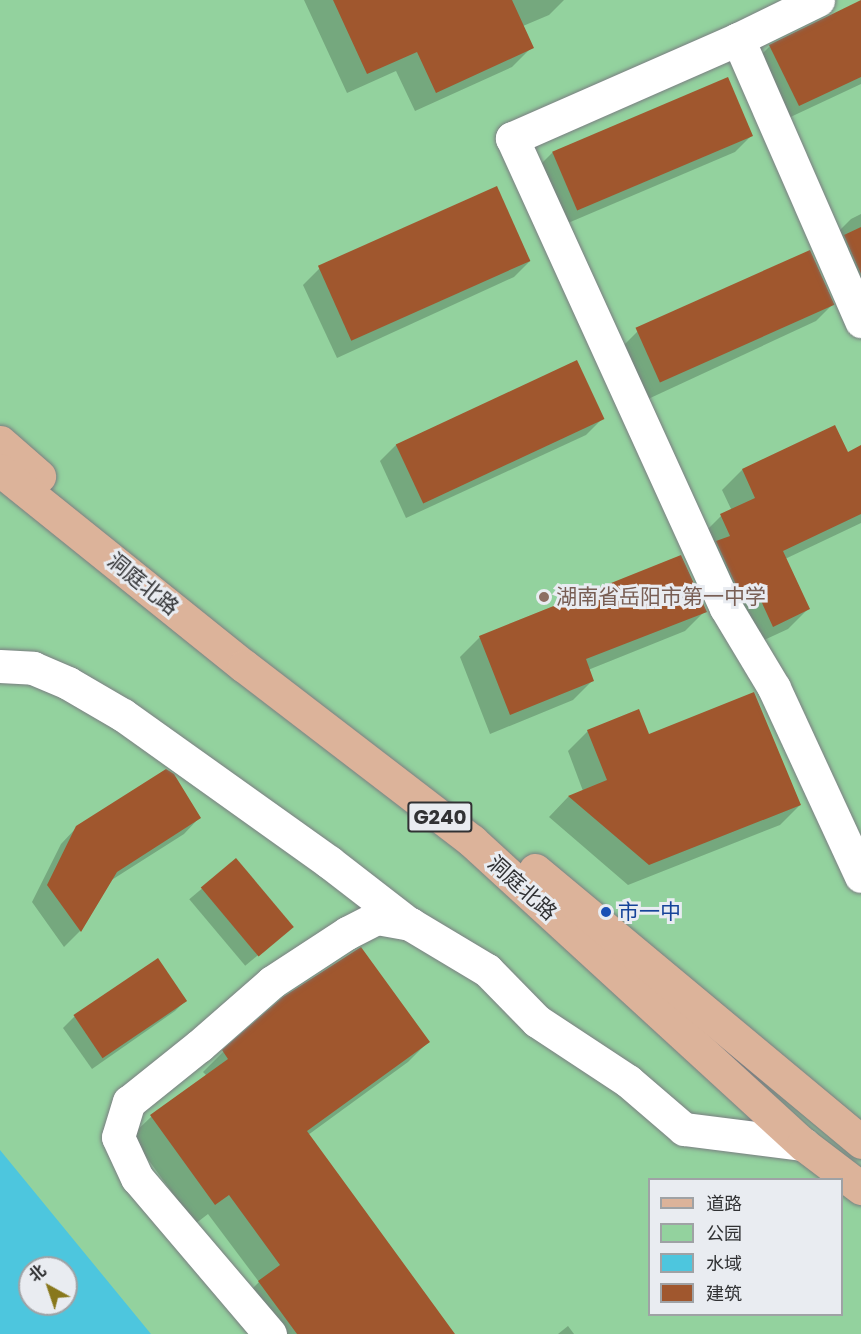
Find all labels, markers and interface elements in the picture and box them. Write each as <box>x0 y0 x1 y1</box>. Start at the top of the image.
street label: 洞庭北路 <box>102 548 184 620</box>
place label: 湖南省岳阳市第一中学 <box>556 584 766 610</box>
marker: 湖南省岳阳市第一中学 <box>537 590 551 604</box>
road number: G240 <box>407 800 473 834</box>
street label: 洞庭北路 <box>482 851 562 925</box>
place label: 市一中 <box>618 899 681 925</box>
marker: 市一中 <box>599 905 613 919</box>
legend <box>648 1178 843 1316</box>
text: 道路 <box>706 1191 742 1216</box>
text: 公园 <box>706 1221 742 1246</box>
text: 水域 <box>706 1251 742 1276</box>
north arrow <box>18 1256 78 1316</box>
text: 北 <box>24 1259 51 1287</box>
text: 建筑 <box>706 1281 742 1306</box>

